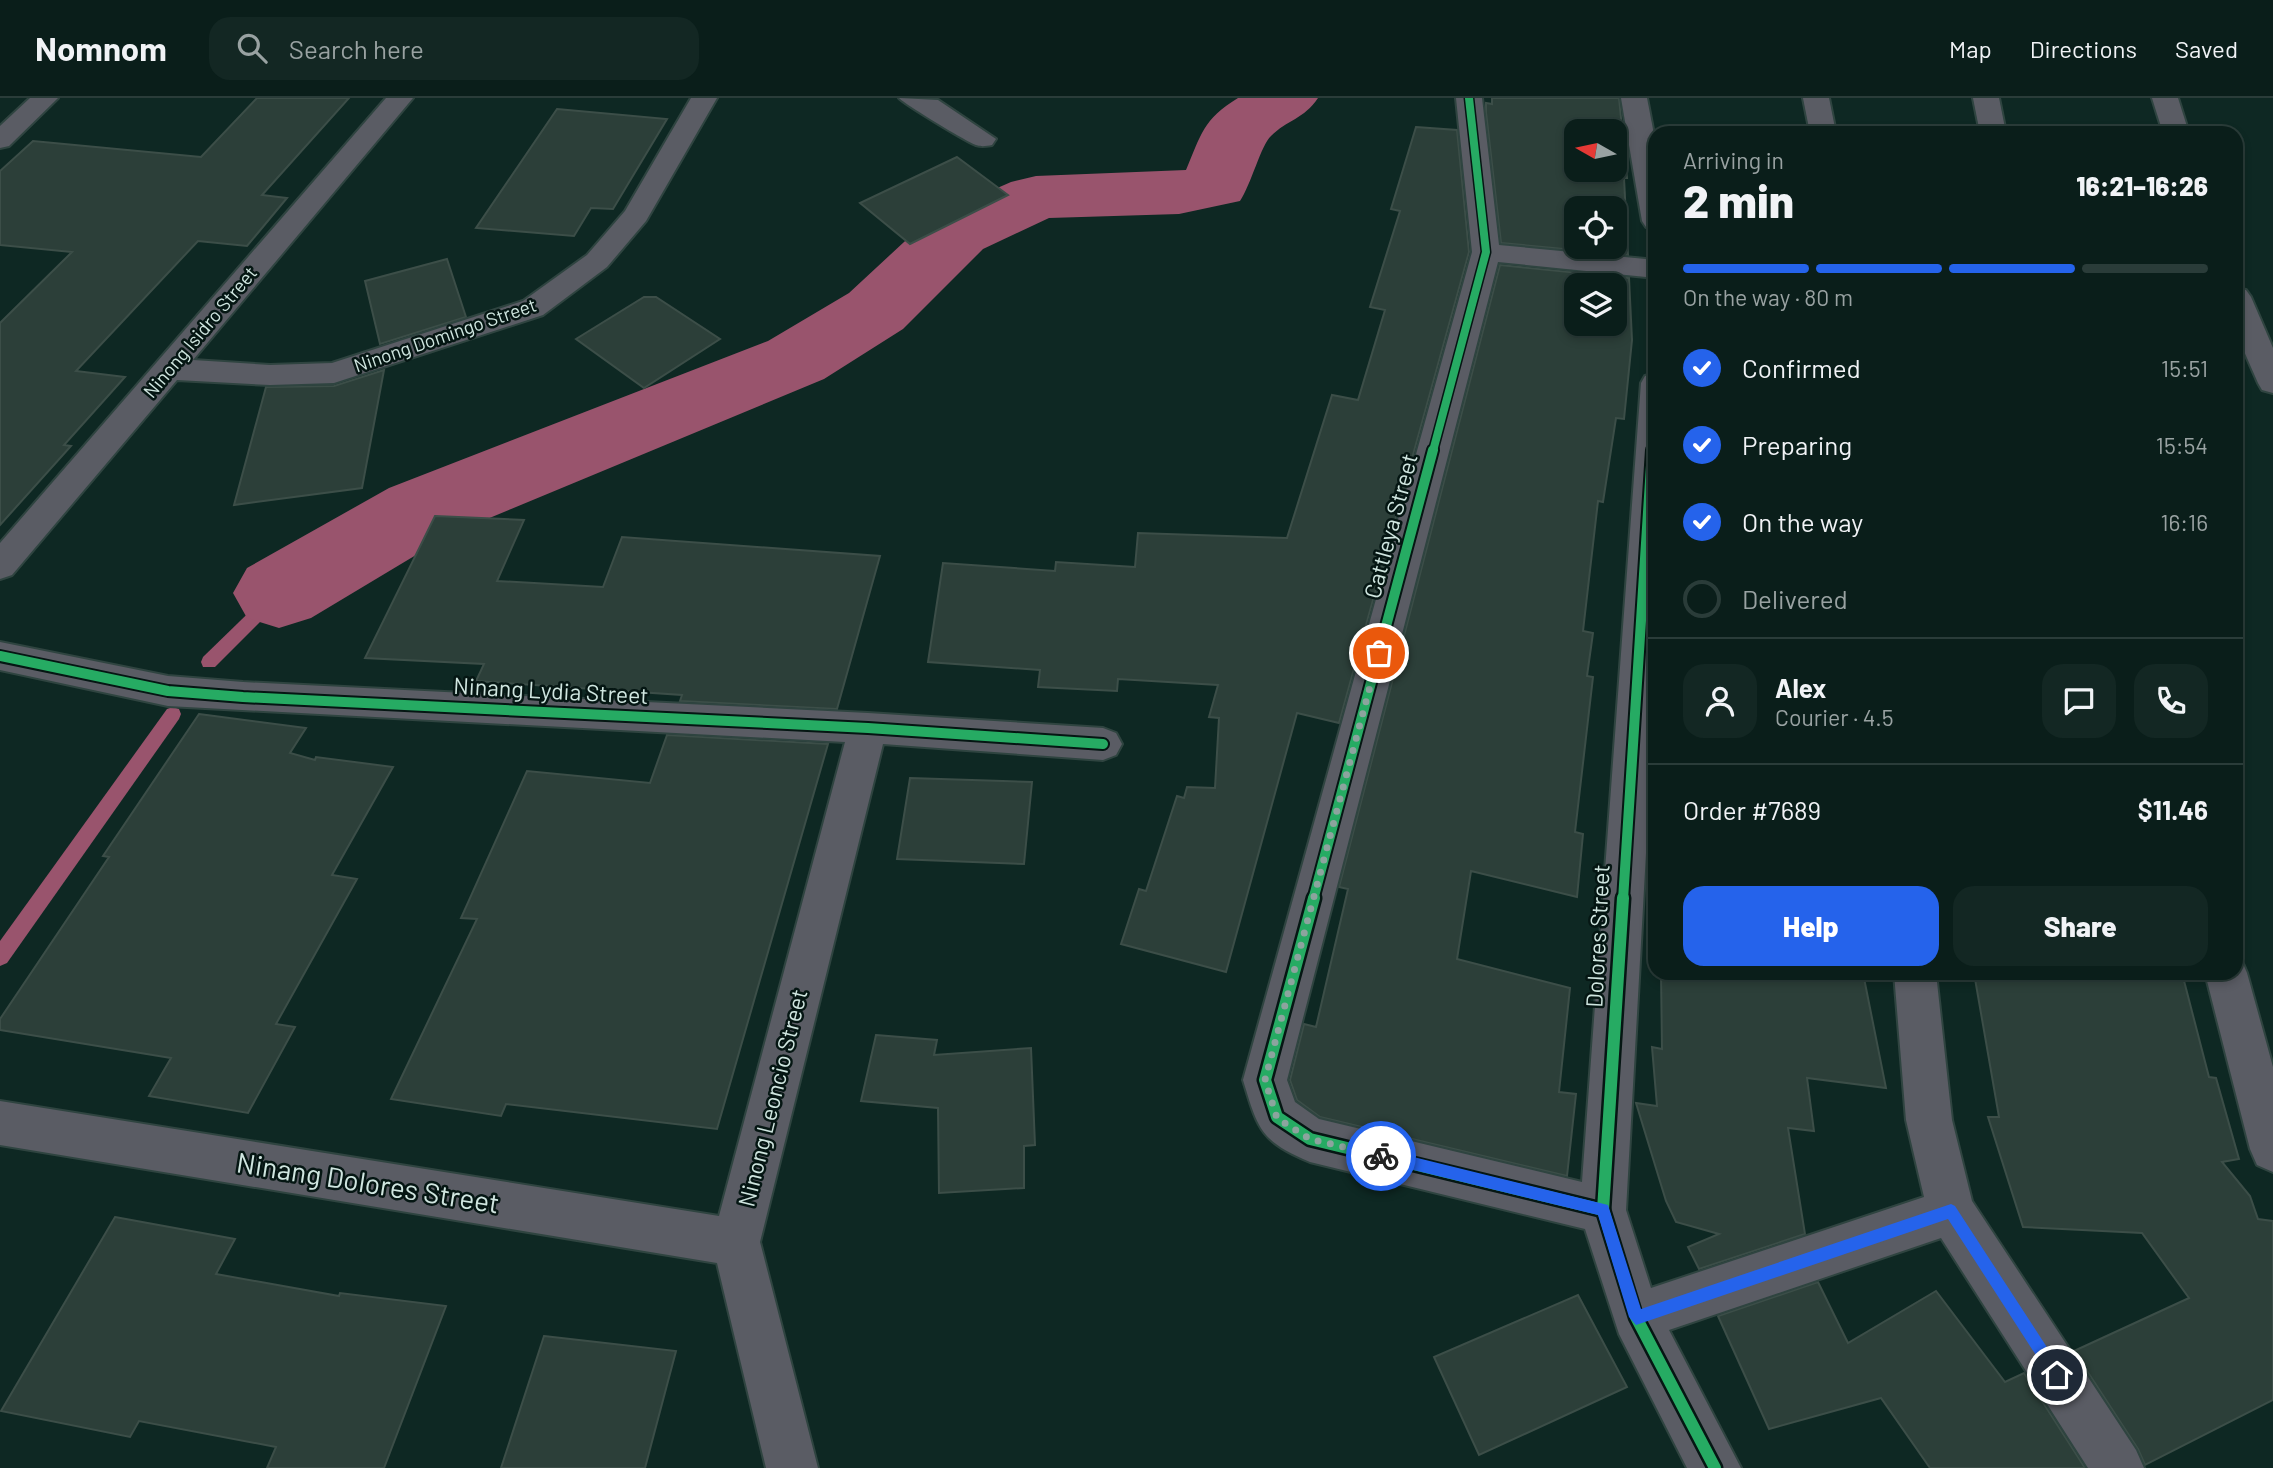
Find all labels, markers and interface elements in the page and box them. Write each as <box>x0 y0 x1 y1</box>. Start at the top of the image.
search box <box>209 17 699 80</box>
text: Nomnom <box>35 28 167 68</box>
icon: search <box>233 29 271 67</box>
text: Search here <box>289 33 424 64</box>
text: Map <box>1949 34 1992 63</box>
text: Directions <box>2030 34 2137 63</box>
text: Saved <box>2175 34 2238 63</box>
north arrow <box>1564 119 1628 182</box>
map controls <box>1564 119 1627 336</box>
text: Arriving in <box>1683 146 1784 174</box>
text: 16:21–16:26 <box>2076 170 2208 201</box>
text: 2 min <box>1683 172 1794 227</box>
button: locate <box>1564 196 1627 259</box>
street label: Ninong Isidro Street <box>138 261 261 402</box>
button: layers <box>1564 273 1627 336</box>
text: On the way · 80 m <box>1683 283 1853 311</box>
street label: Ninong Domingo Street <box>351 292 539 377</box>
icon: check <box>1683 349 1721 387</box>
text: Confirmed <box>1742 352 1861 383</box>
text: 15:51 <box>2161 354 2208 382</box>
icon: check <box>1683 426 1721 464</box>
text: Preparing <box>1742 429 1852 460</box>
text: 15:54 <box>2156 431 2208 459</box>
street label: Cattleya Street <box>1357 450 1423 601</box>
icon: check <box>1683 503 1721 541</box>
text: On the way <box>1742 506 1863 537</box>
text: 16:16 <box>2160 508 2208 536</box>
text: Delivered <box>1742 583 1848 614</box>
pin <box>1349 623 1409 683</box>
icon: bag <box>1360 634 1398 672</box>
button: person <box>1683 664 1757 738</box>
button: chat <box>2042 664 2116 738</box>
button: phone <box>2134 664 2208 738</box>
street label: Ninang Lydia Street <box>453 671 649 709</box>
text: Alex <box>1775 672 1826 703</box>
text: Courier · 4.5 <box>1775 703 1894 731</box>
text: Order #7689 <box>1683 794 1821 825</box>
text: $11.46 <box>2138 794 2208 825</box>
street label: Dolores Street <box>1579 864 1615 1008</box>
button: Help <box>1683 886 1939 966</box>
button: Share <box>1953 886 2208 966</box>
street label: Ninong Leoncio Street <box>731 986 813 1209</box>
courier <box>1346 1121 1416 1191</box>
icon: bike <box>1362 1137 1400 1175</box>
street label: Ninang Dolores Street <box>234 1144 502 1220</box>
pin <box>2027 1345 2087 1405</box>
icon: home <box>2038 1356 2076 1394</box>

